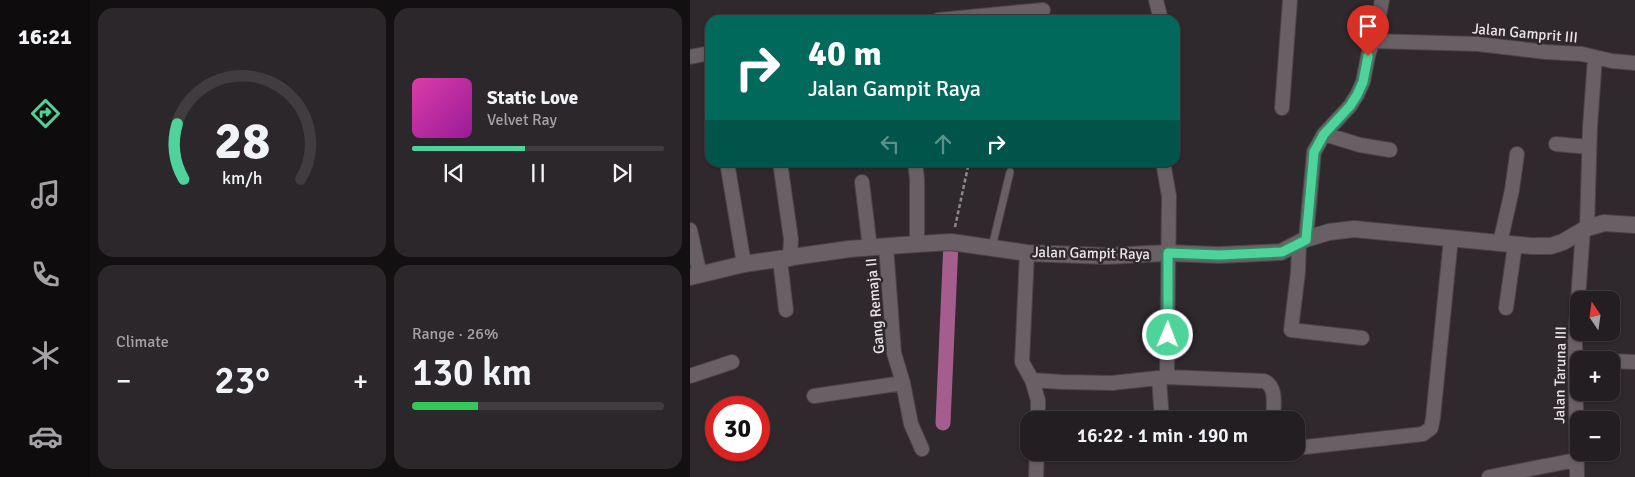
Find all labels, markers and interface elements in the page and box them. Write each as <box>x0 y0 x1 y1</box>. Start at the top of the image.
pin <box>1347 5 1389 56</box>
icon: arrive <box>1354 12 1382 40</box>
street label: Jalan Gamprit III <box>1471 19 1579 47</box>
text: 16:21 <box>18 23 72 50</box>
text: 40 m <box>808 32 882 75</box>
icon: right <box>725 35 790 100</box>
text: Jalan Gampit Raya <box>808 75 981 102</box>
text: Static Love <box>487 86 578 110</box>
icon: directions <box>28 96 63 131</box>
text: 28 <box>214 109 270 173</box>
text: Velvet Ray <box>487 110 557 130</box>
icon: left <box>876 130 904 158</box>
icon: ahead <box>929 130 957 158</box>
icon: right <box>982 130 1010 158</box>
icon: previous <box>440 159 468 187</box>
icon: pause <box>524 159 552 187</box>
icon: next <box>608 159 636 187</box>
text: km/h <box>222 167 262 189</box>
icon: music <box>28 177 63 212</box>
street label: Jalan Gampit Raya <box>1032 243 1150 263</box>
icon: phone <box>28 257 63 292</box>
street label: Gang Remaja II <box>862 257 888 355</box>
north arrow <box>1570 291 1620 341</box>
map controls <box>1570 291 1620 461</box>
position arrow <box>1141 308 1193 360</box>
text: Range · 26% <box>412 324 498 344</box>
street label: Jalan Taruna III <box>1550 326 1570 424</box>
text: Climate <box>116 332 169 352</box>
icon: climate <box>28 338 63 373</box>
text: 130 km <box>412 349 532 396</box>
button: + <box>1570 351 1620 401</box>
text: 23° <box>214 357 270 404</box>
text: − <box>116 364 131 398</box>
text: + <box>353 364 368 398</box>
speed limit sign: 30 <box>705 396 770 461</box>
button: − <box>1570 411 1620 461</box>
icon: car <box>28 419 63 454</box>
text: 16:22 · 1 min · 190 m <box>1077 424 1248 448</box>

